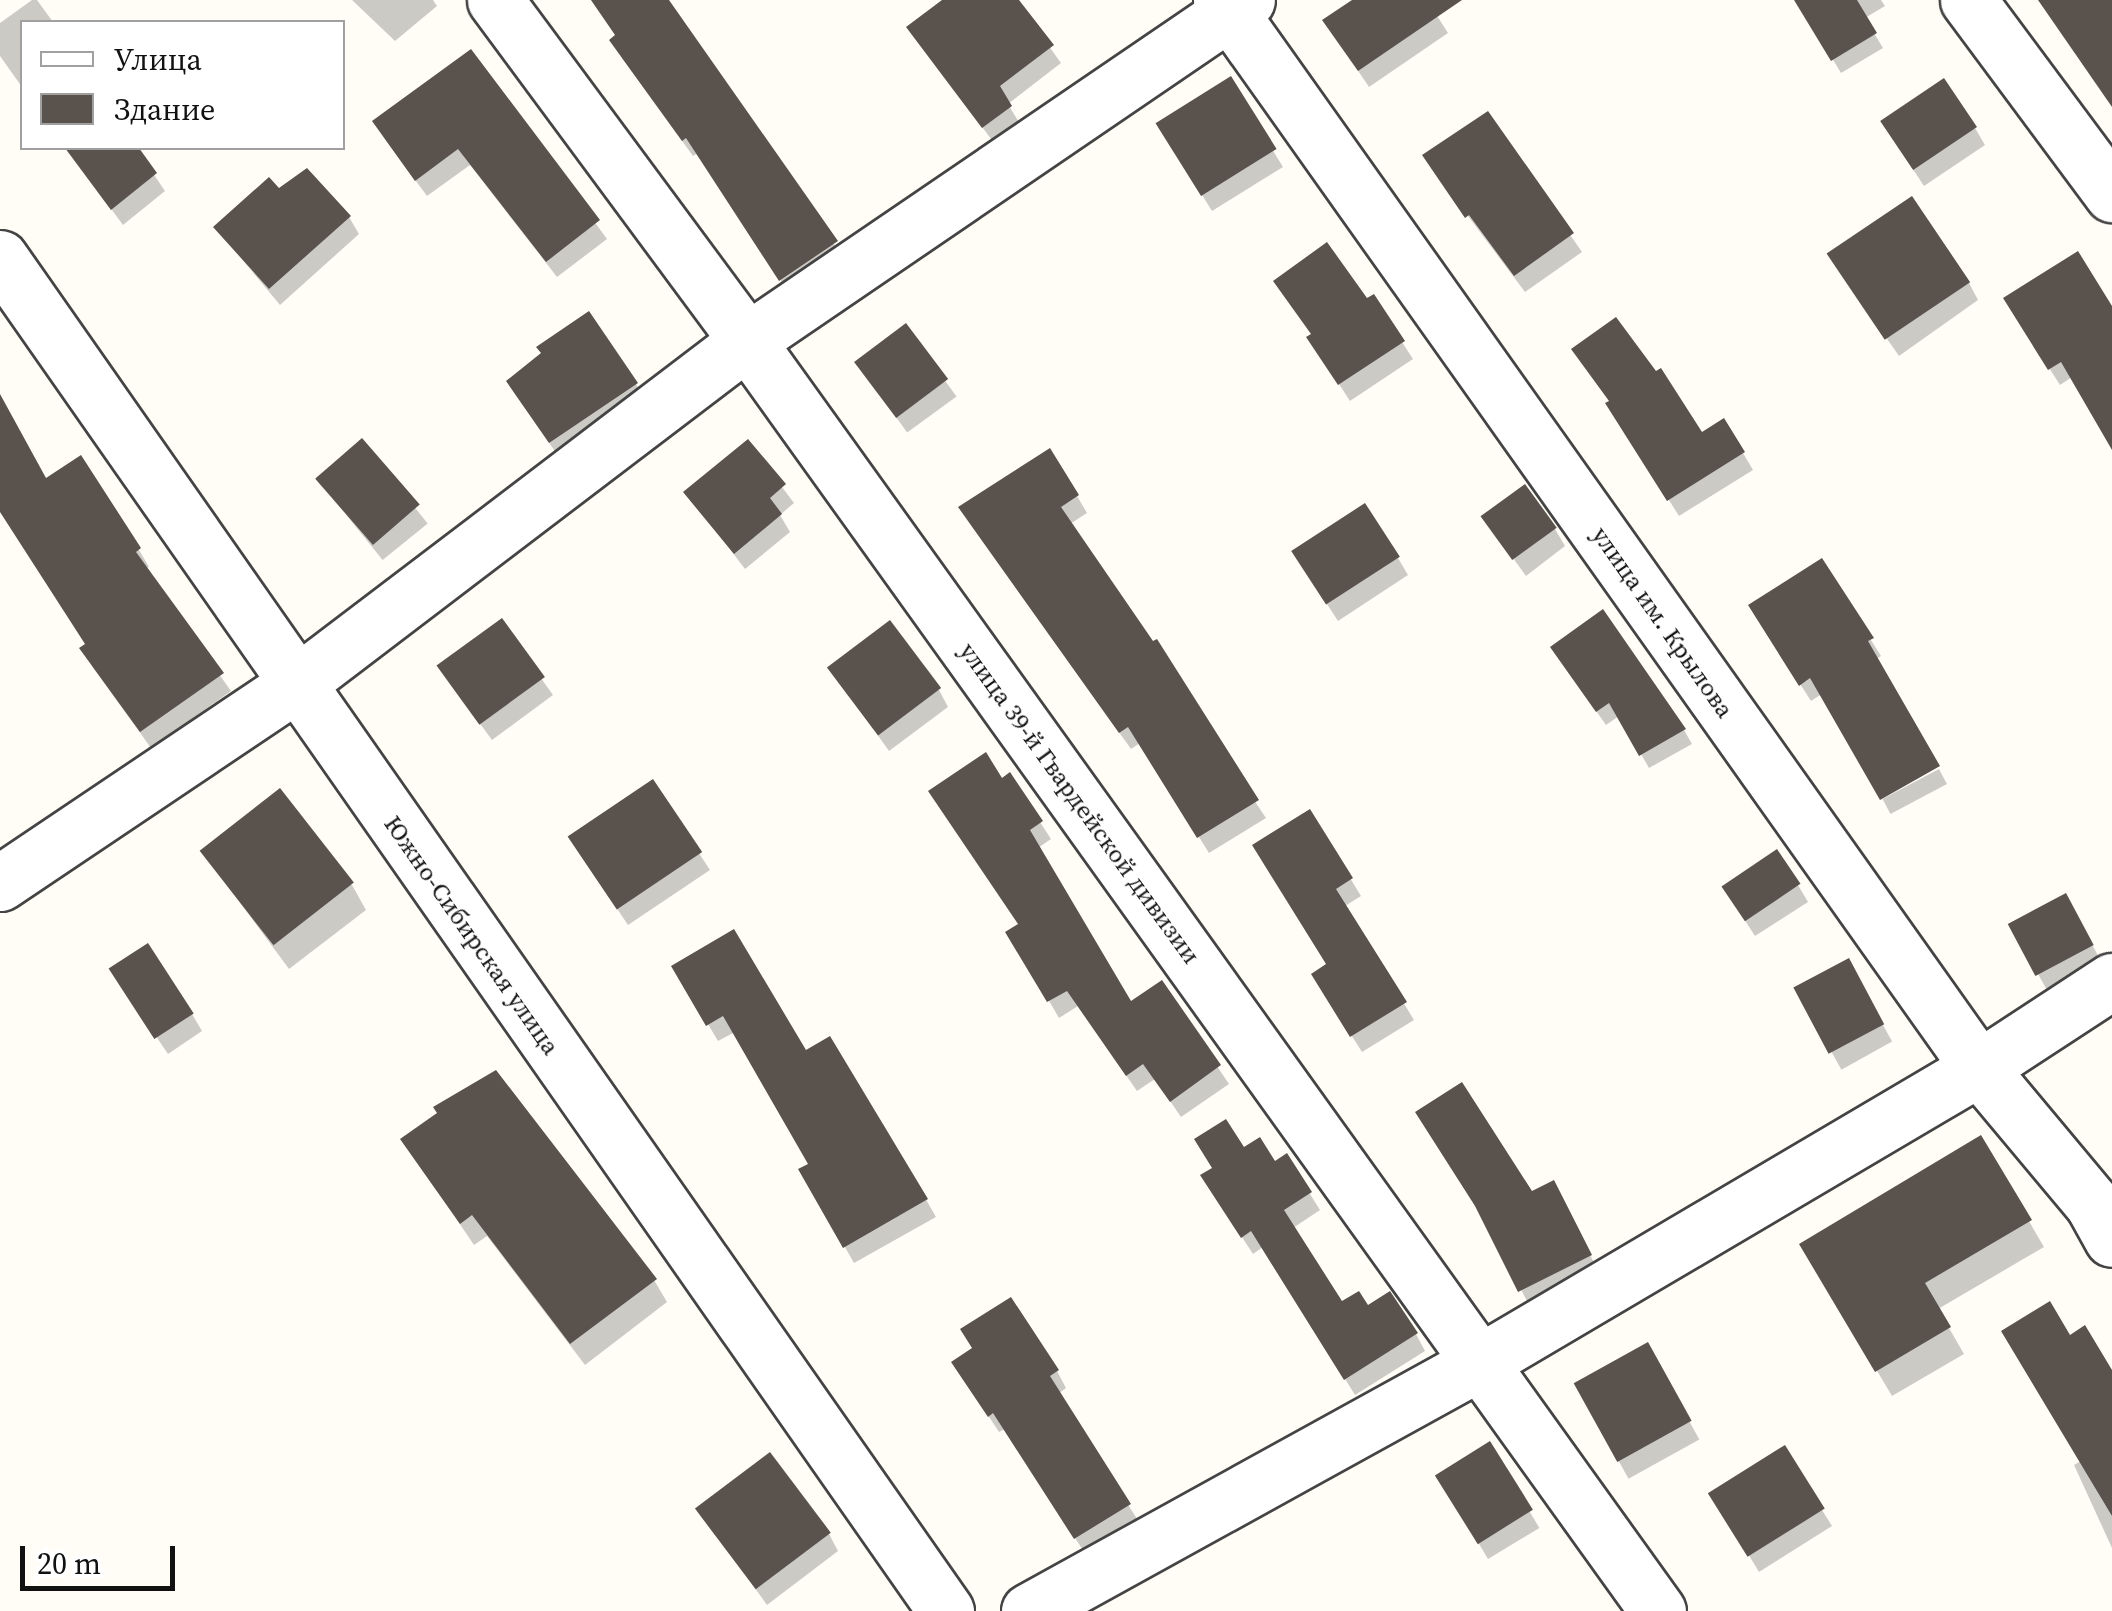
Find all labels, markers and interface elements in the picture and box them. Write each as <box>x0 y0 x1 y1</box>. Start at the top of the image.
legend <box>20 20 345 150</box>
text: Улица <box>114 39 202 80</box>
text: Здание <box>114 89 215 130</box>
street label: улица им. Крылова <box>1586 521 1740 723</box>
street label: улица 39-й Гвардейской дивизии <box>953 637 1207 969</box>
street label: Южно-Сибирская улица <box>378 810 566 1060</box>
scale bar <box>25 1526 180 1588</box>
text: 20 m <box>37 1543 101 1584</box>

